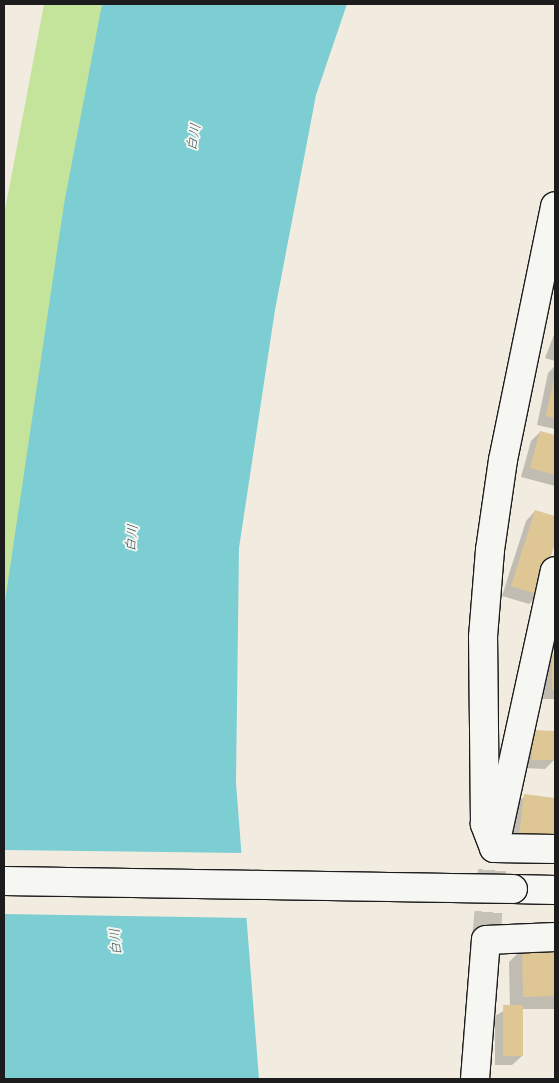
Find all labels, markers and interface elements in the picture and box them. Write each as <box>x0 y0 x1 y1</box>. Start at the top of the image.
water label: 白川 <box>182 122 204 152</box>
water label: 白川 <box>121 523 141 553</box>
water label: 白川 <box>106 927 124 957</box>

